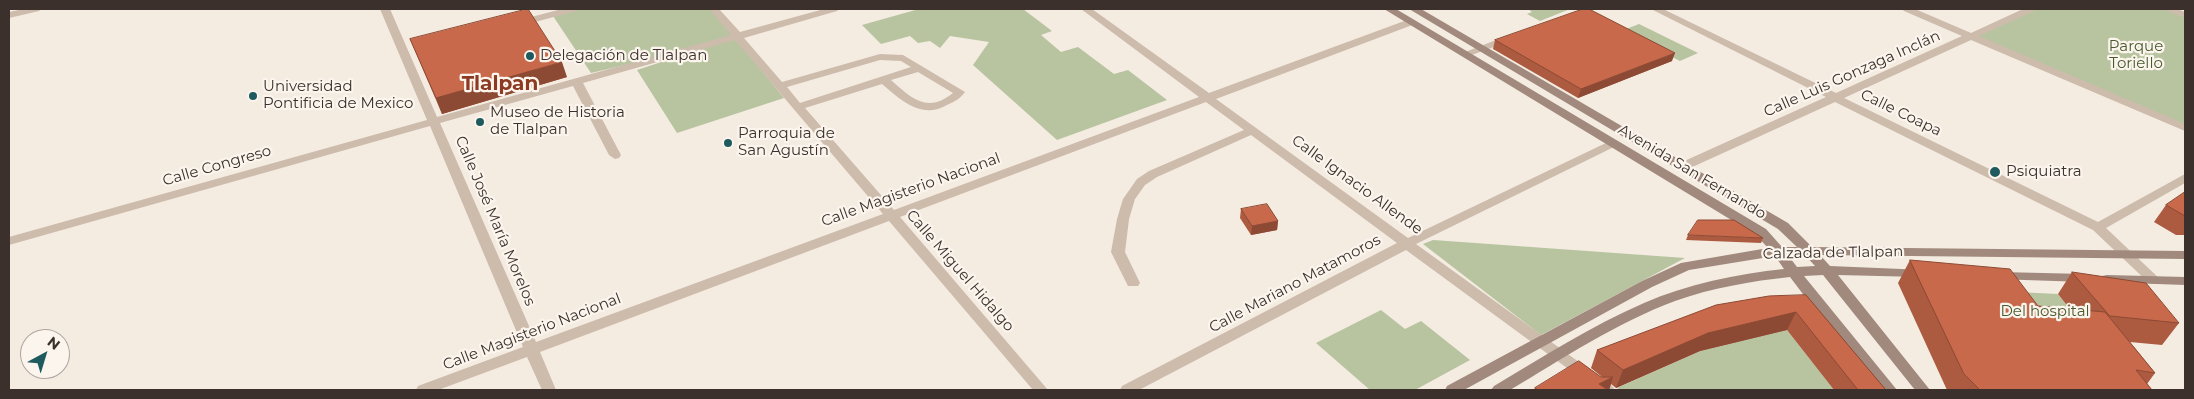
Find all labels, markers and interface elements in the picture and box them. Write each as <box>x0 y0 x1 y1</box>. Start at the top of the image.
street label: Calle Luis Gonzaga Inclán <box>1761 27 1943 121</box>
park label: Parque Toriello <box>2109 38 2163 73</box>
place label: Delegación de Tlalpan <box>540 47 707 65</box>
marker: Delegación de Tlalpan <box>524 50 536 62</box>
district label: Tlalpan <box>462 72 538 96</box>
place label: Universidad Pontificia de Mexico <box>263 78 413 113</box>
street label: Calle Coapa <box>1858 86 1944 140</box>
marker: Universidad Pontificia de Mexico <box>247 90 259 102</box>
place label: Museo de Historia de Tlalpan <box>490 104 625 139</box>
marker: Museo de Historia de Tlalpan <box>474 116 486 128</box>
street label: Avenida San Fernando <box>1615 121 1769 223</box>
place label: Parroquia de San Agustín <box>738 125 835 160</box>
street label: Calle Ignacio Allende <box>1288 132 1426 238</box>
street label: Calle José María Morelos <box>451 133 539 309</box>
marker: Parroquia de San Agustín <box>722 137 734 149</box>
street label: Calle Congreso <box>161 142 273 190</box>
street label: Calle Magisterio Nacional <box>819 149 1003 231</box>
place label: Psiquiatra <box>2006 163 2082 181</box>
marker: Psiquiatra <box>1988 165 2002 179</box>
street label: Calle Miguel Hidalgo <box>902 207 1018 335</box>
street label: Calle Mariano Matamoros <box>1206 231 1384 337</box>
street label: Calzada de Tlalpan <box>1763 243 1903 263</box>
street label: Calle Magisterio Nacional <box>440 290 624 374</box>
park label: Del hospital <box>2000 303 2090 321</box>
north arrow <box>20 329 70 379</box>
text: N <box>44 333 64 354</box>

